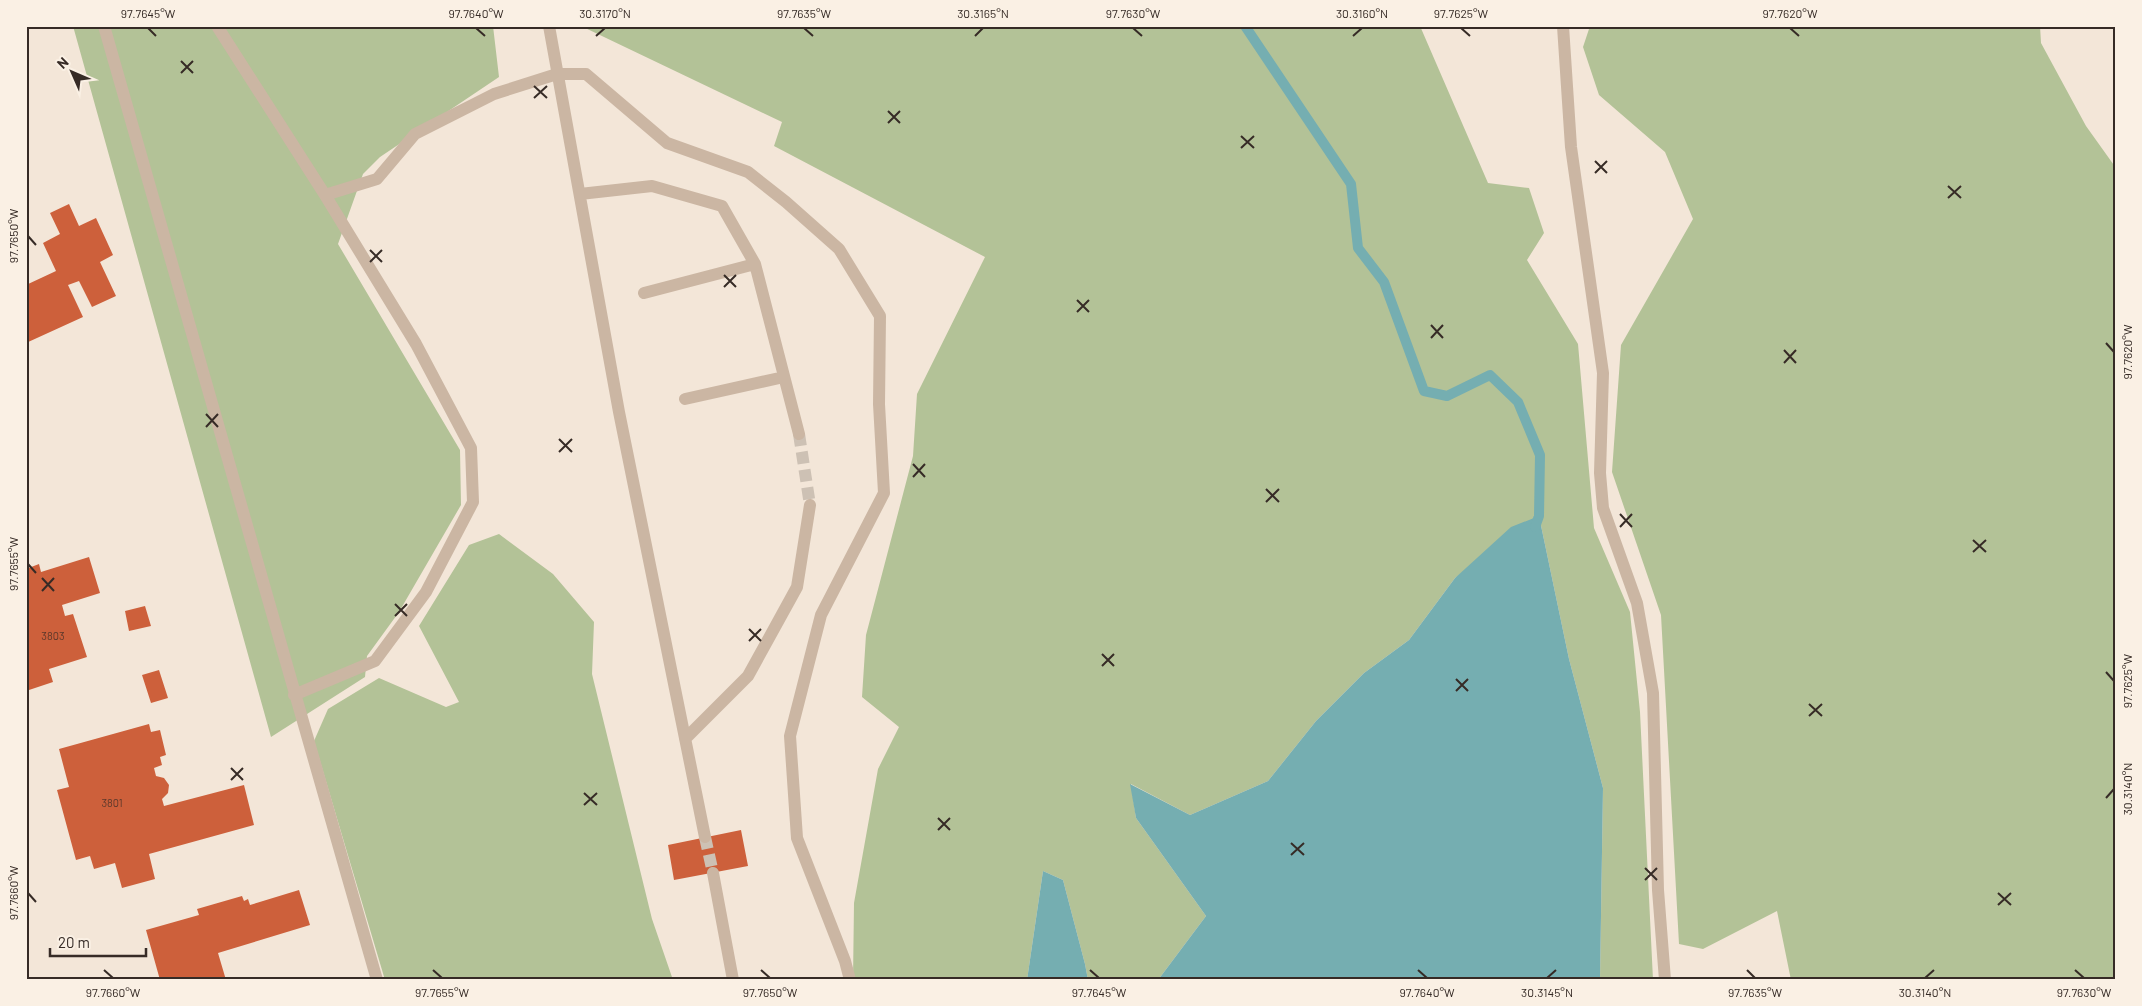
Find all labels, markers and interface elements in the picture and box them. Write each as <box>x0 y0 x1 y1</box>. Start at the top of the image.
text: 97.7645°W <box>121 6 176 20</box>
text: 97.7640°W <box>448 6 504 20</box>
text: 30.3170°N <box>579 6 631 20</box>
text: 97.7635°W <box>777 6 831 20</box>
text: 30.3165°N <box>957 6 1009 20</box>
text: 97.7630°W <box>1106 6 1161 20</box>
text: 30.3160°N <box>1336 6 1388 20</box>
text: 97.7625°W <box>1434 6 1489 20</box>
text: 97.7620°W <box>1763 6 1818 20</box>
north arrow <box>48 48 98 98</box>
text: N <box>53 53 72 72</box>
text: 97.7650°W <box>6 208 20 263</box>
text: 97.7620°W <box>2120 324 2134 379</box>
text: 97.7655°W <box>6 537 20 591</box>
house number: 3803 <box>41 629 65 642</box>
text: 97.7625°W <box>2120 653 2134 708</box>
text: 30.3140°N <box>2120 763 2134 815</box>
house number: 3801 <box>101 796 123 809</box>
text: 97.7660°W <box>6 865 20 920</box>
scale bar <box>50 926 146 958</box>
text: 20 m <box>58 933 90 951</box>
text: 97.7660°W <box>86 985 141 999</box>
text: 97.7655°W <box>415 985 469 999</box>
text: 97.7650°W <box>743 985 798 999</box>
text: 97.7645°W <box>1072 985 1127 999</box>
text: 97.7640°W <box>1399 985 1455 999</box>
text: 30.3145°N <box>1521 985 1573 999</box>
text: 97.7635°W <box>1728 985 1782 999</box>
text: 30.3140°N <box>1899 985 1951 999</box>
text: 97.7630°W <box>2057 985 2112 999</box>

